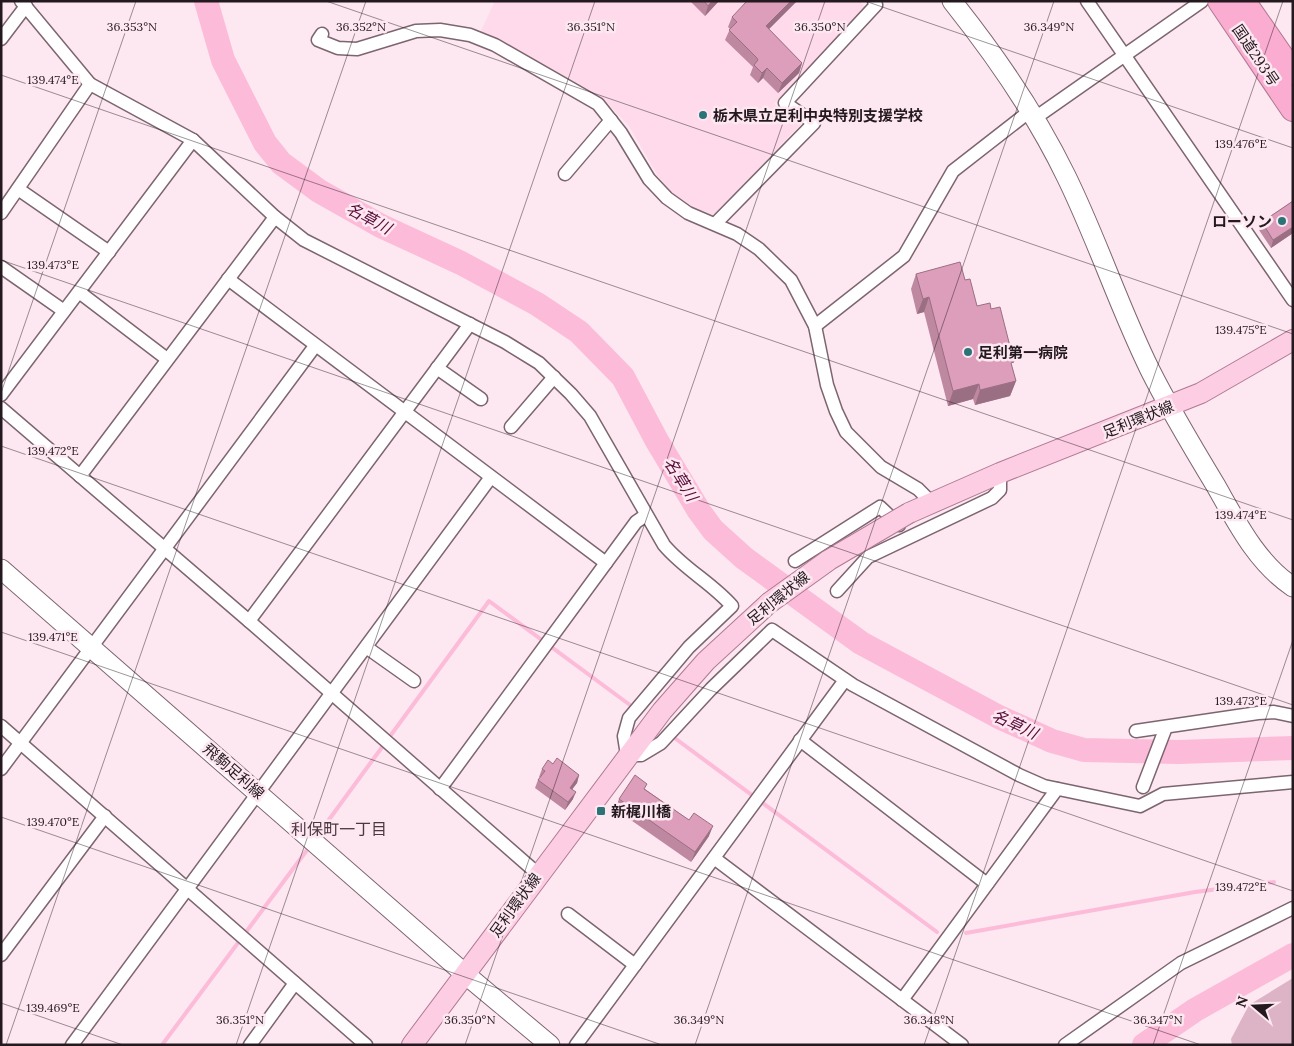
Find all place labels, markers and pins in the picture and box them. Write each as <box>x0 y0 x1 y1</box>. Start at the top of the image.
place label: 栃木県立足利中央特別支援学校 <box>713 106 923 125</box>
marker: 栃木県立足利中央特別支援学校 <box>697 109 709 121</box>
place label: ローソン <box>1212 212 1272 231</box>
marker: ローソン <box>1276 215 1288 227</box>
place label: 足利第一病院 <box>978 343 1068 362</box>
marker: 足利第一病院 <box>962 346 974 358</box>
place label: 新梶川橋 <box>611 802 672 821</box>
marker: 新梶川橋 <box>595 805 607 817</box>

